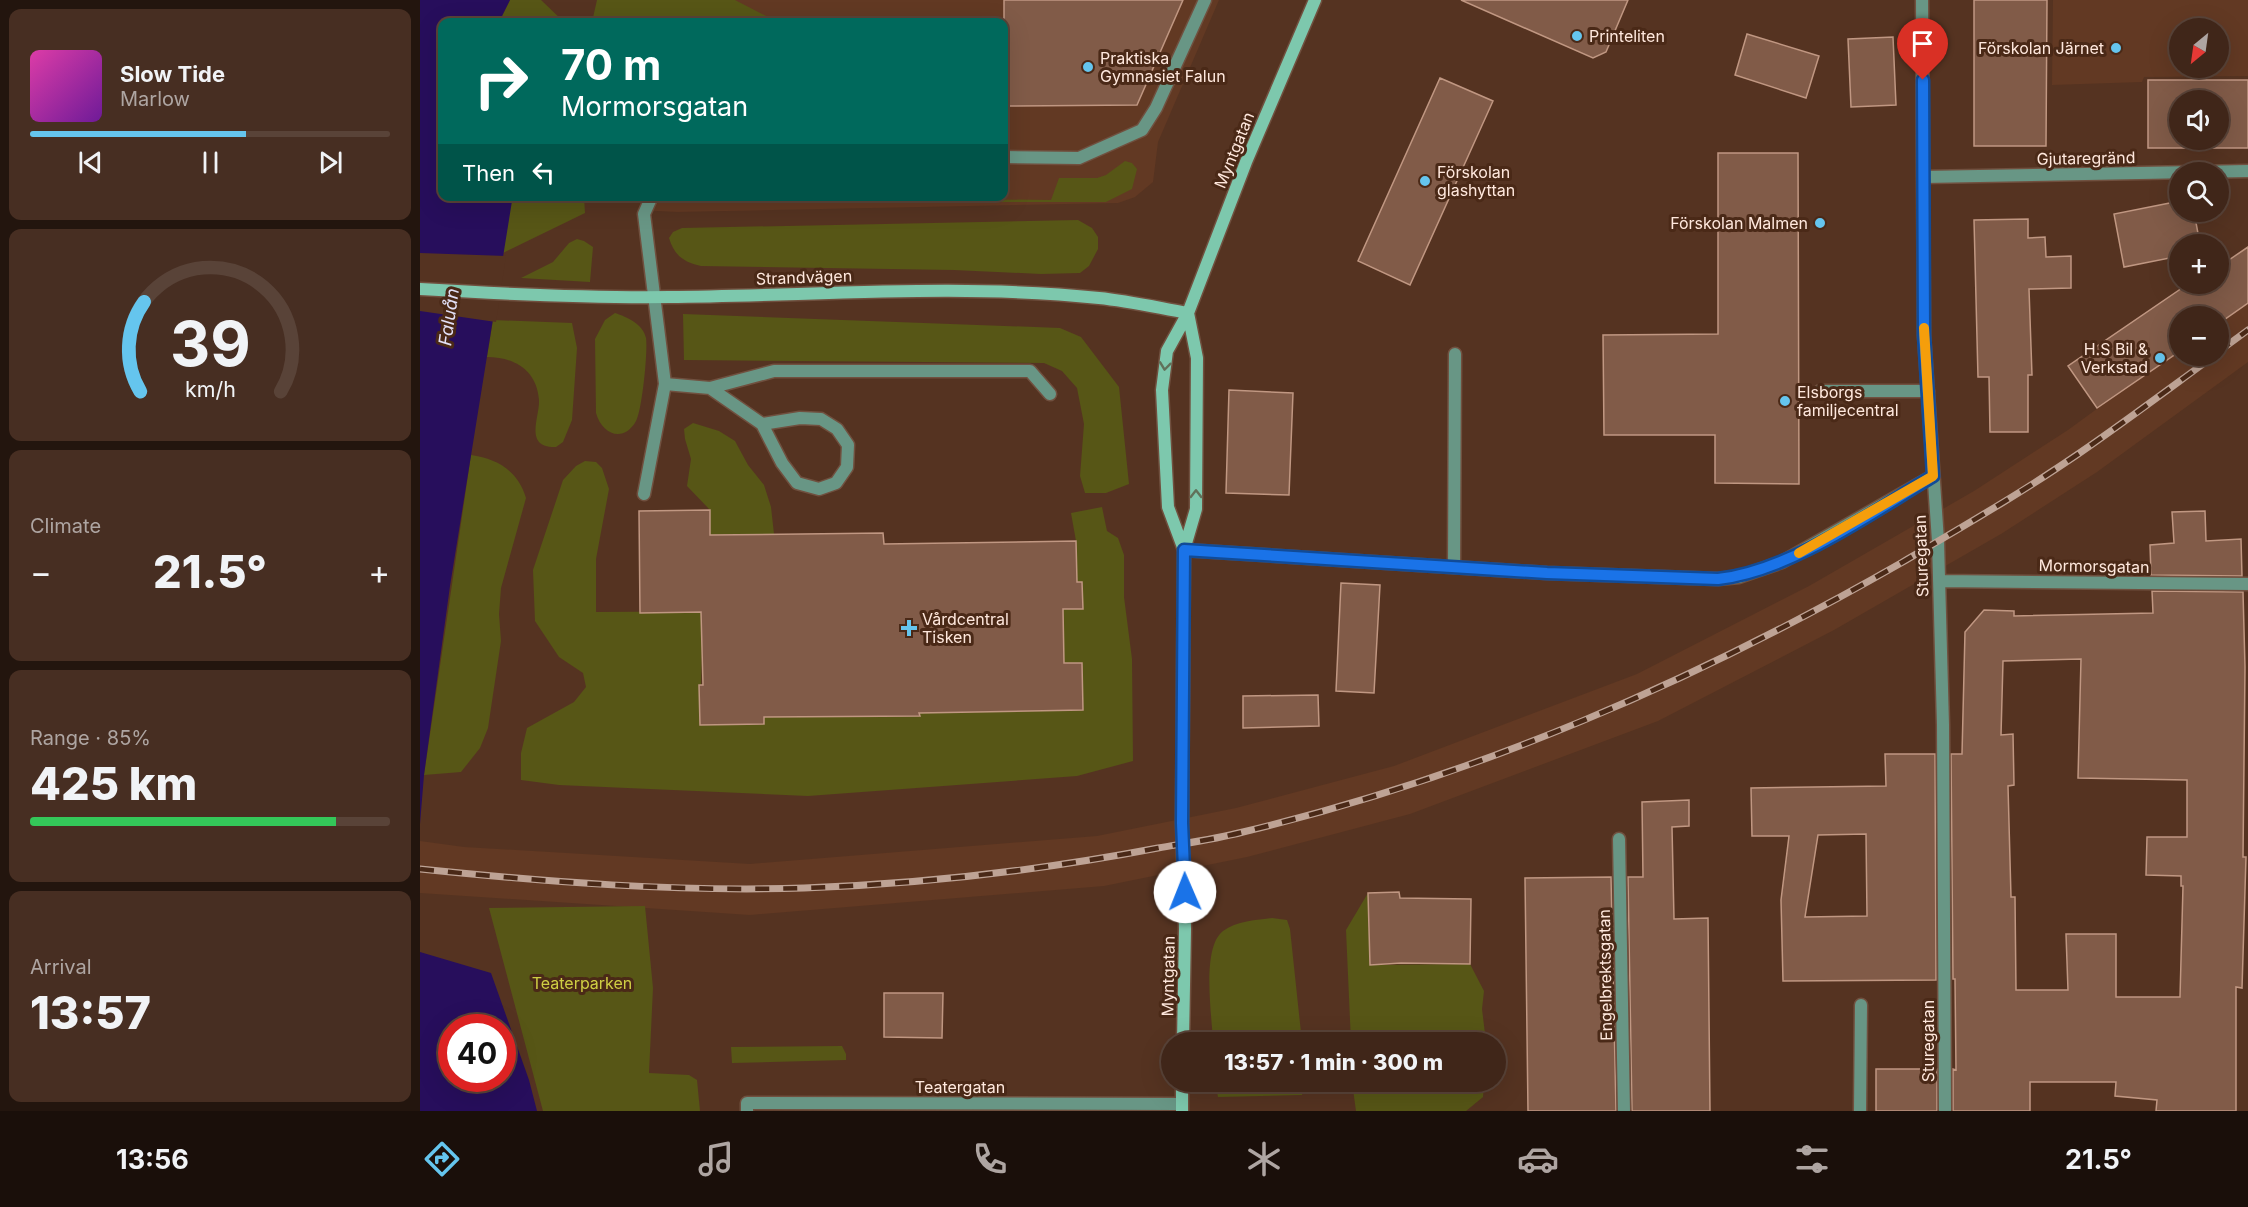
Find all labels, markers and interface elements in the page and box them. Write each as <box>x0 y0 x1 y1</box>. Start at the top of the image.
pin <box>1897 18 1948 80</box>
north arrow <box>2169 18 2229 78</box>
map controls <box>2169 18 2229 366</box>
place label: Printeliten <box>1589 26 1665 46</box>
icon: arrive <box>1906 27 1939 60</box>
marker: Printeliten <box>1570 29 1584 43</box>
place label: Förskolan Järnet <box>1978 38 2104 58</box>
text: 70 m <box>561 39 661 90</box>
marker: Förskolan Järnet <box>2109 41 2123 55</box>
icon: right <box>462 42 540 120</box>
place label: Praktiska Gymnasiet Falun <box>1100 48 1226 86</box>
marker: Praktiska Gymnasiet Falun <box>1081 60 1095 74</box>
text: Slow Tide <box>120 61 225 87</box>
text: Marlow <box>120 87 190 111</box>
text: Mormorsgatan <box>561 90 748 123</box>
button: sound <box>2169 90 2229 150</box>
street label: Myntgatan <box>1210 109 1258 191</box>
icon: previous <box>74 146 107 179</box>
icon: pause <box>194 146 227 179</box>
icon: next <box>314 146 347 179</box>
street label: Gjutaregränd <box>2036 147 2136 169</box>
icon: left <box>527 156 560 189</box>
text: Then <box>462 160 515 186</box>
place label: Förskolan glashyttan <box>1437 162 1515 200</box>
button: search <box>2169 162 2229 222</box>
marker: Förskolan glashyttan <box>1418 174 1432 188</box>
place label: Förskolan Malmen <box>1670 213 1808 233</box>
marker: Förskolan Malmen <box>1813 216 1827 230</box>
button: + <box>2169 234 2229 294</box>
street label: Strandvägen <box>756 265 852 289</box>
water label: Faluån <box>434 287 463 347</box>
text: 39 <box>170 306 250 381</box>
button: − <box>2169 306 2229 366</box>
place label: H.S Bil & Verkstad <box>2081 339 2149 377</box>
marker: H.S Bil & Verkstad <box>2153 351 2167 365</box>
one-way arrow <box>1159 362 1172 371</box>
text: km/h <box>185 377 235 403</box>
place label: Elsborgs familjecentral <box>1797 382 1899 420</box>
marker: Elsborgs familjecentral <box>1778 394 1792 408</box>
one-way arrow <box>1190 489 1202 498</box>
text: Climate <box>30 514 101 538</box>
street label: Sturegatan <box>1910 514 1932 598</box>
text: 21.5° <box>153 544 267 599</box>
text: − <box>30 552 52 592</box>
text: + <box>368 552 390 592</box>
street label: Mormorsgatan <box>2038 555 2150 577</box>
place label: Vårdcentral Tisken <box>922 609 1009 647</box>
marker: Vårdcentral Tisken <box>900 619 918 637</box>
text: Range · 85% <box>30 726 151 750</box>
text: 425 km <box>30 756 197 811</box>
position arrow <box>1153 860 1217 924</box>
street label: Engelbrektsgatan <box>1594 909 1616 1041</box>
street label: Myntgatan <box>1157 936 1179 1016</box>
text: Arrival <box>30 955 92 979</box>
park label: Teaterparken <box>532 973 632 993</box>
text: 13:57 <box>30 985 151 1040</box>
street label: Sturegatan <box>1918 1000 1938 1082</box>
speed limit sign: 40 <box>438 1014 516 1092</box>
text: 13:57 · 1 min · 300 m <box>1224 1049 1443 1075</box>
street label: Teatergatan <box>915 1077 1005 1097</box>
icon: directions <box>421 1138 463 1180</box>
icon: music <box>695 1138 737 1180</box>
icon: phone <box>969 1138 1011 1180</box>
icon: climate <box>1243 1138 1285 1180</box>
icon: car <box>1517 1138 1559 1180</box>
icon: filters <box>1791 1138 1833 1180</box>
text: 13:56 <box>116 1143 189 1176</box>
text: 21.5° <box>2065 1143 2132 1176</box>

